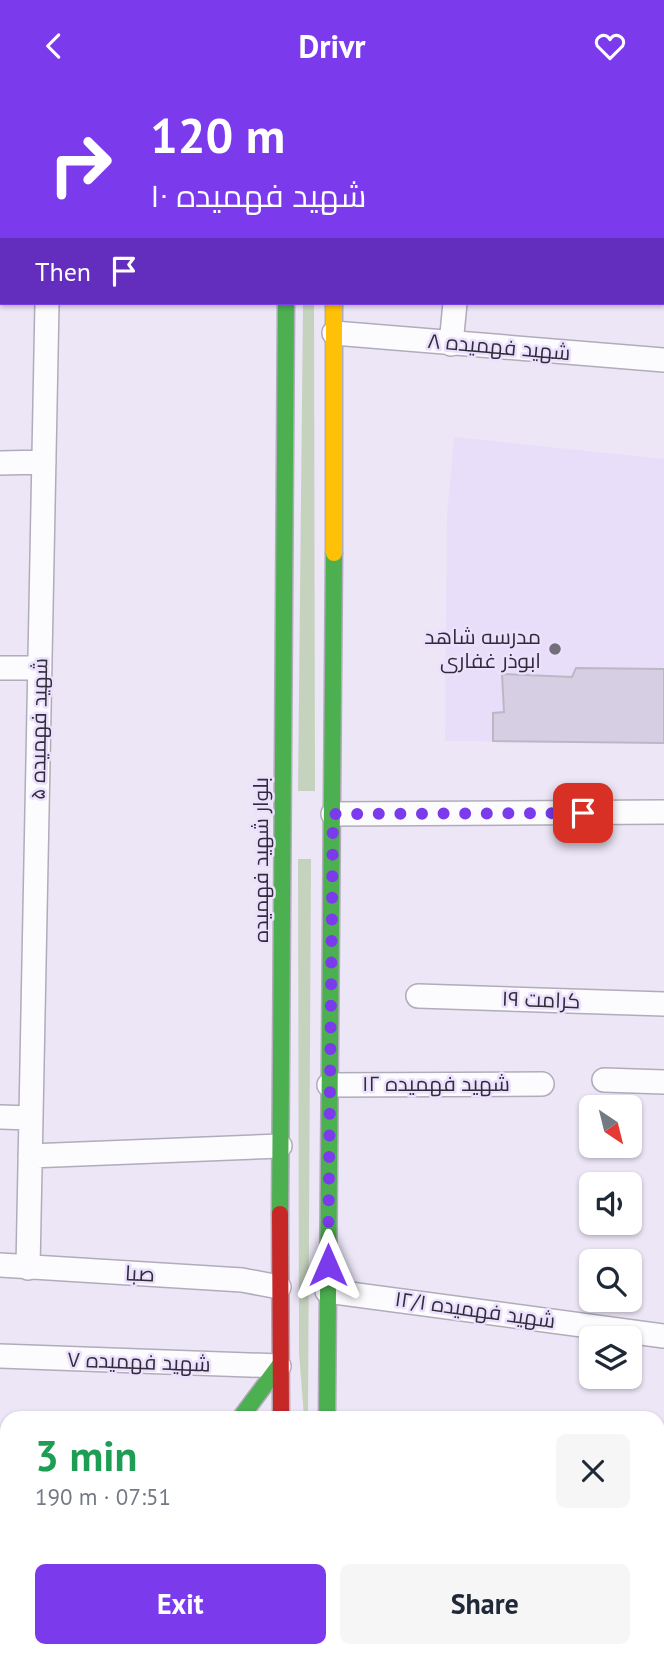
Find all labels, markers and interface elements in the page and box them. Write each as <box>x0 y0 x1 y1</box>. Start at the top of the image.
text: Drivr <box>298 25 366 67</box>
icon: back <box>35 27 73 65</box>
icon: heart <box>591 27 629 65</box>
text: 120 m <box>150 103 285 167</box>
icon: right <box>35 119 126 210</box>
text: شهید فهمیده ۱۰ <box>150 174 366 216</box>
icon: arrive <box>105 252 143 290</box>
text: Then <box>35 255 91 288</box>
street label: شهید فهمیده ۸ <box>426 327 572 366</box>
place label: مدرسه شاهد ابوذر غفاری <box>424 623 541 674</box>
marker: مدرسه شاهد ابوذر غفاری <box>547 641 563 657</box>
street label: شهید فهمیده ۵ <box>24 658 53 800</box>
street label: بلوار شهید فهمیده <box>247 777 274 943</box>
pin <box>553 783 613 843</box>
icon: arrive <box>564 794 602 832</box>
street label: کرامت ۱۹ <box>501 985 581 1014</box>
street label: شهید فهمیده ۱۲ <box>362 1070 510 1097</box>
north arrow <box>579 1095 642 1159</box>
map controls <box>579 1095 642 1389</box>
button: sound <box>579 1172 642 1235</box>
position arrow <box>291 1228 365 1302</box>
button: search <box>579 1249 642 1312</box>
street label: صبا <box>125 1259 156 1288</box>
street label: شهید فهمیده ۱۲/۱ <box>393 1285 557 1334</box>
button: layers <box>579 1326 642 1389</box>
street label: شهید فهمیده ۷ <box>67 1346 211 1377</box>
text: 3 min <box>35 1428 137 1483</box>
button: close <box>556 1434 630 1508</box>
text: 190 m · 07:51 <box>35 1482 171 1511</box>
button: Exit <box>35 1564 326 1644</box>
button: Share <box>340 1564 630 1644</box>

